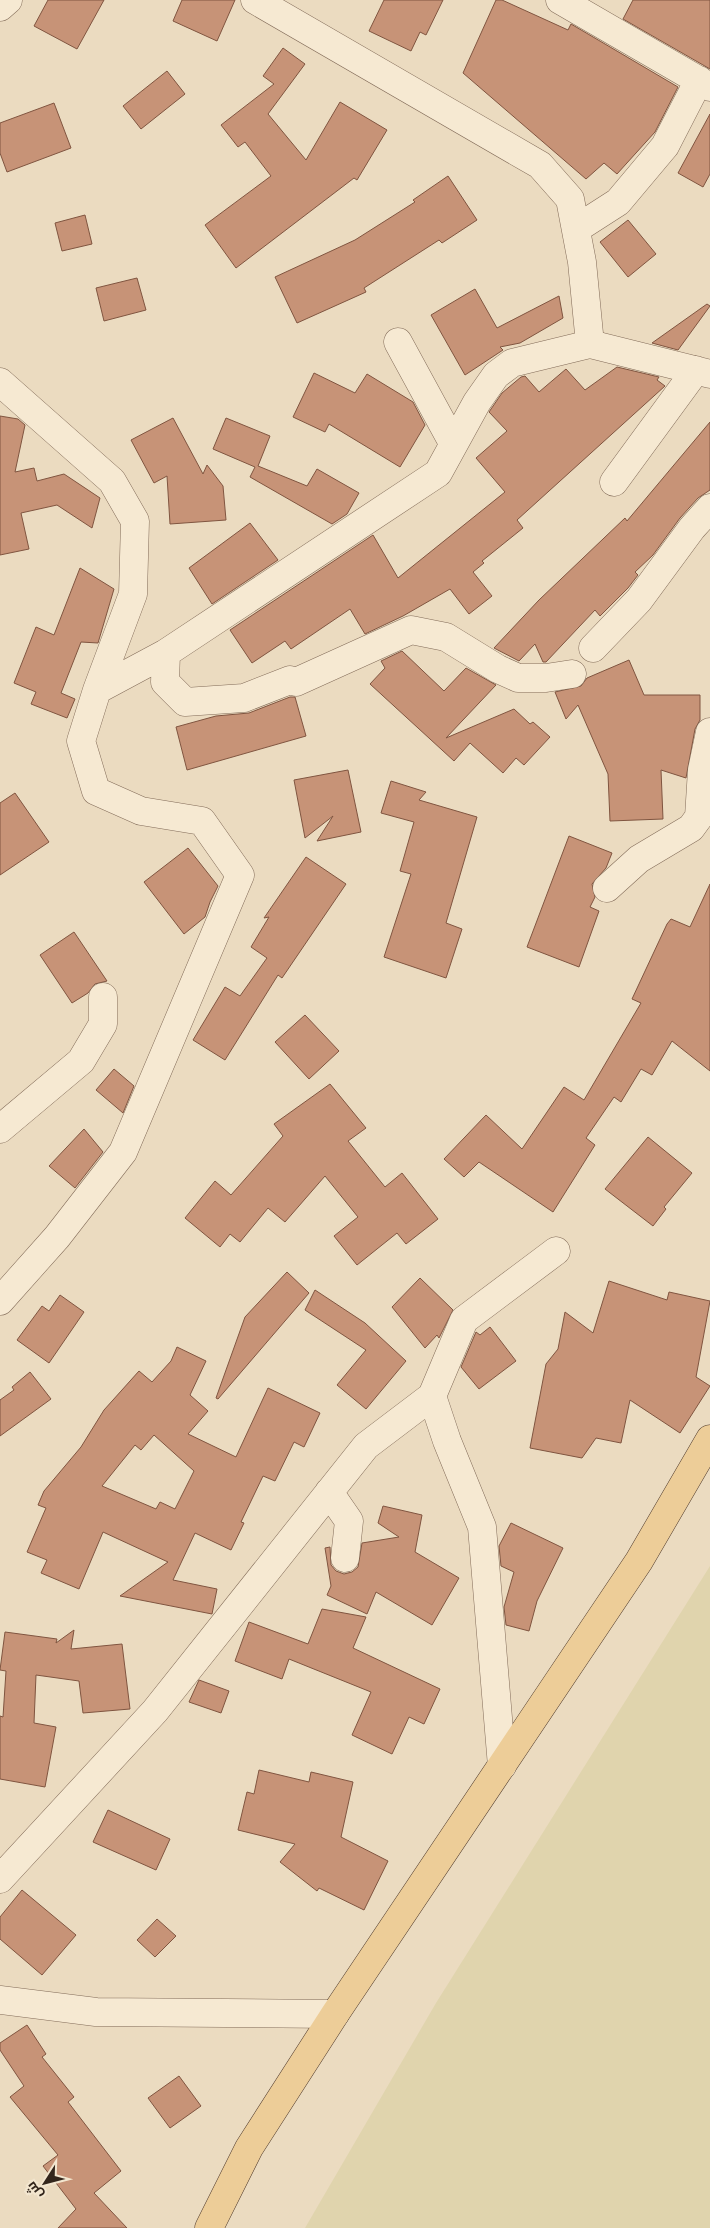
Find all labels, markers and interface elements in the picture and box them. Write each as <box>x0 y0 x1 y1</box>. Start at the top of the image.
north arrow <box>20 2158 70 2208</box>
text: ش <box>23 2178 47 2203</box>

